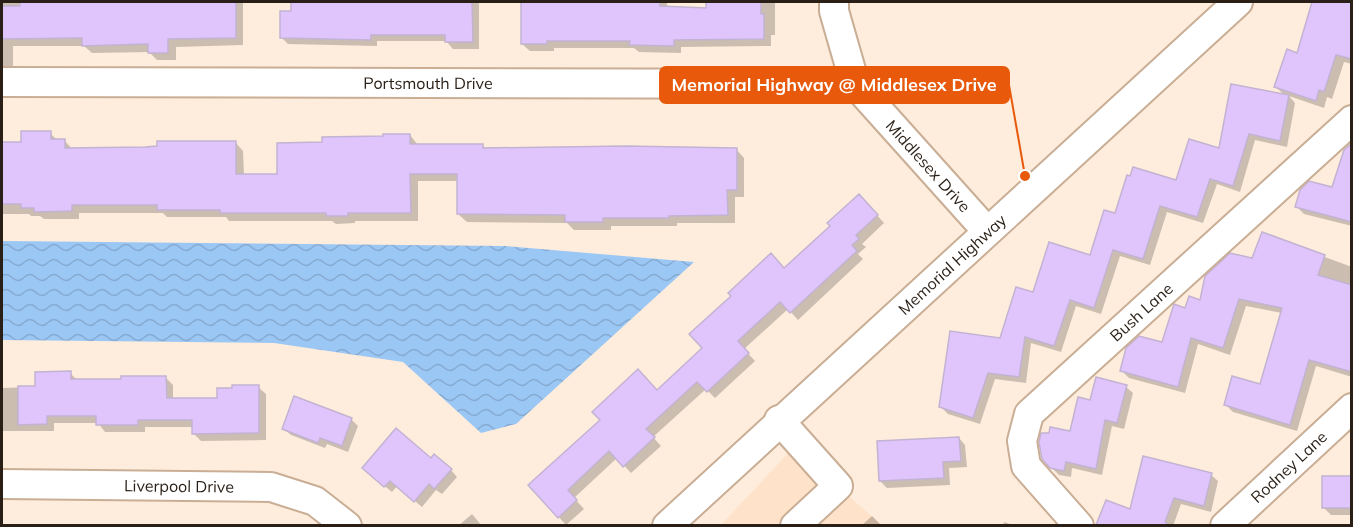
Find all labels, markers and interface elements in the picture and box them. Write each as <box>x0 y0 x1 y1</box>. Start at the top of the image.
callout: Memorial Highway @ Middlesex Drive <box>660 67 1009 103</box>
street label: Portsmouth Drive <box>363 73 493 93</box>
text: Memorial Highway @ Middlesex Drive <box>671 73 997 96</box>
street label: Middlesex Drive <box>882 116 975 216</box>
street label: Memorial Highway <box>894 209 1011 319</box>
street label: Bush Lane <box>1106 278 1177 346</box>
street label: Rodney Lane <box>1246 427 1331 507</box>
street label: Liverpool Drive <box>124 475 234 497</box>

